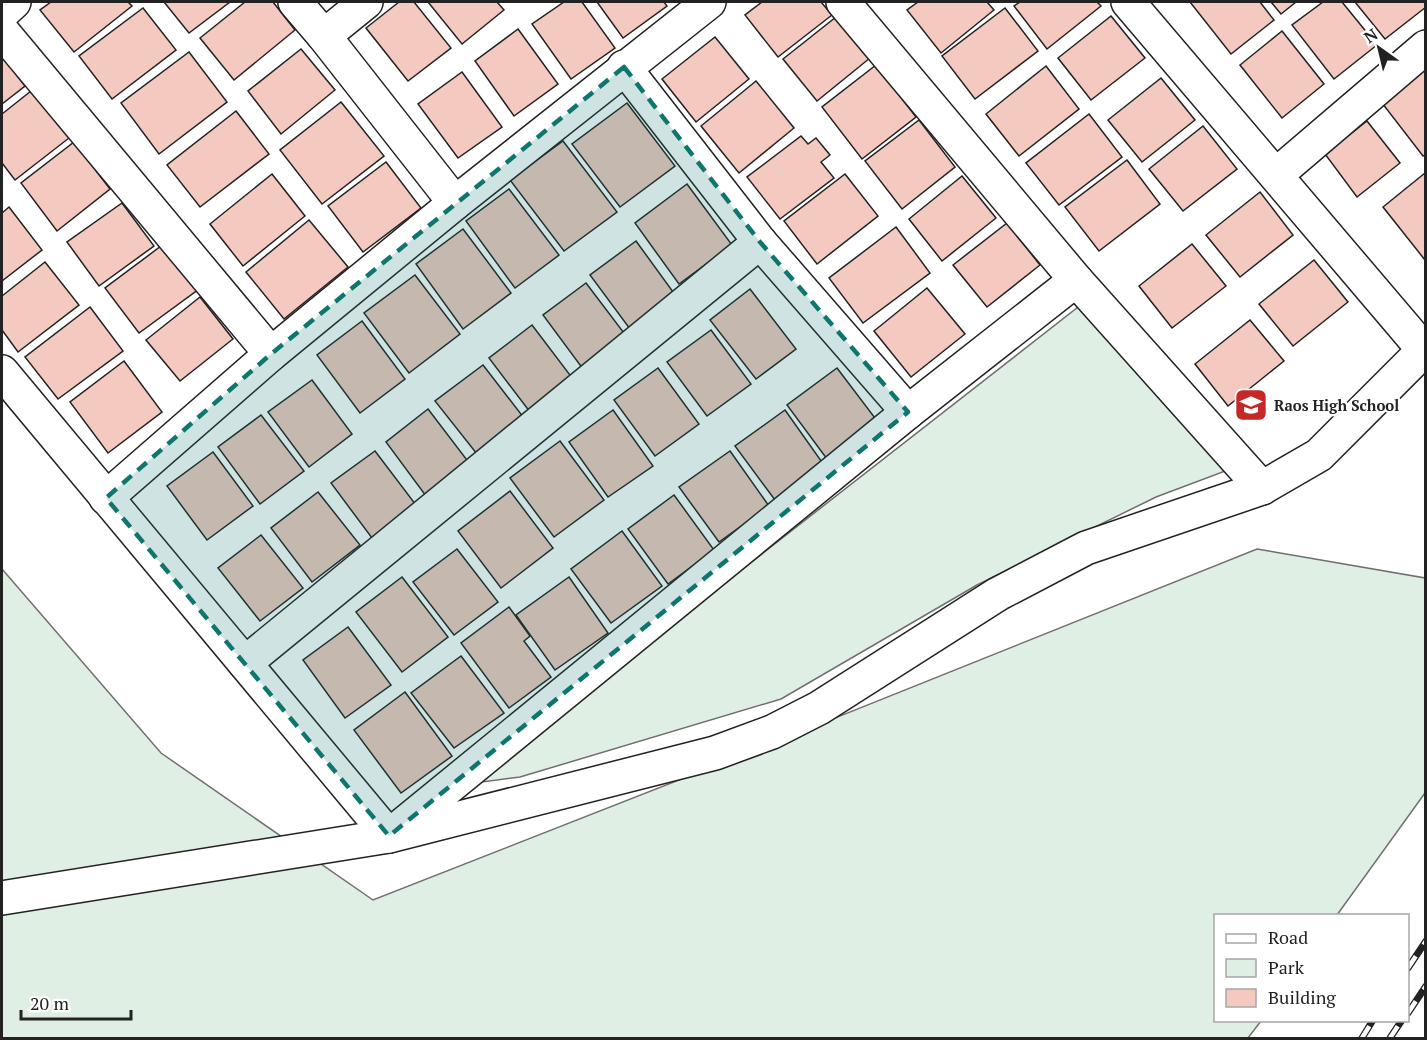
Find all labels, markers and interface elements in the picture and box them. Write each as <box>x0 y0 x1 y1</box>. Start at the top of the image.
north arrow <box>1349 18 1409 78</box>
text: N <box>1359 23 1382 48</box>
school or university icon: Raos High School <box>1233 387 1269 423</box>
place label: Raos High School <box>1274 395 1399 415</box>
legend <box>1214 914 1409 1022</box>
text: Road <box>1268 925 1308 949</box>
text: Park <box>1268 955 1305 979</box>
scale bar <box>21 983 130 1021</box>
text: Building <box>1268 985 1336 1009</box>
text: 20 m <box>30 991 70 1015</box>

